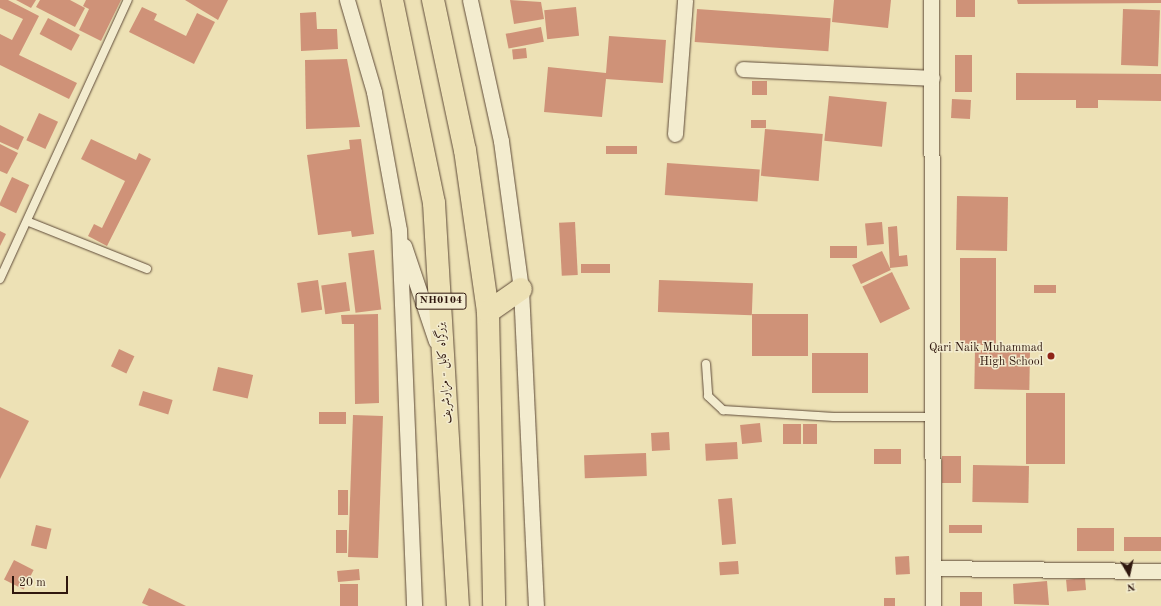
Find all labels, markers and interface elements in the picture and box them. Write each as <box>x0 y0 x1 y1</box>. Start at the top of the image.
road number: NH0104 <box>415 292 467 310</box>
street label: بزرگراه کابل - مزارشریف <box>434 322 456 424</box>
place label: Qari Naik Muhammad High School <box>929 342 1043 370</box>
marker: Qari Naik Muhammad High School <box>1046 351 1056 361</box>
north arrow <box>1109 554 1149 594</box>
scale bar <box>14 568 70 594</box>
text: 20 m <box>19 577 46 589</box>
text: N <box>1126 580 1136 592</box>

